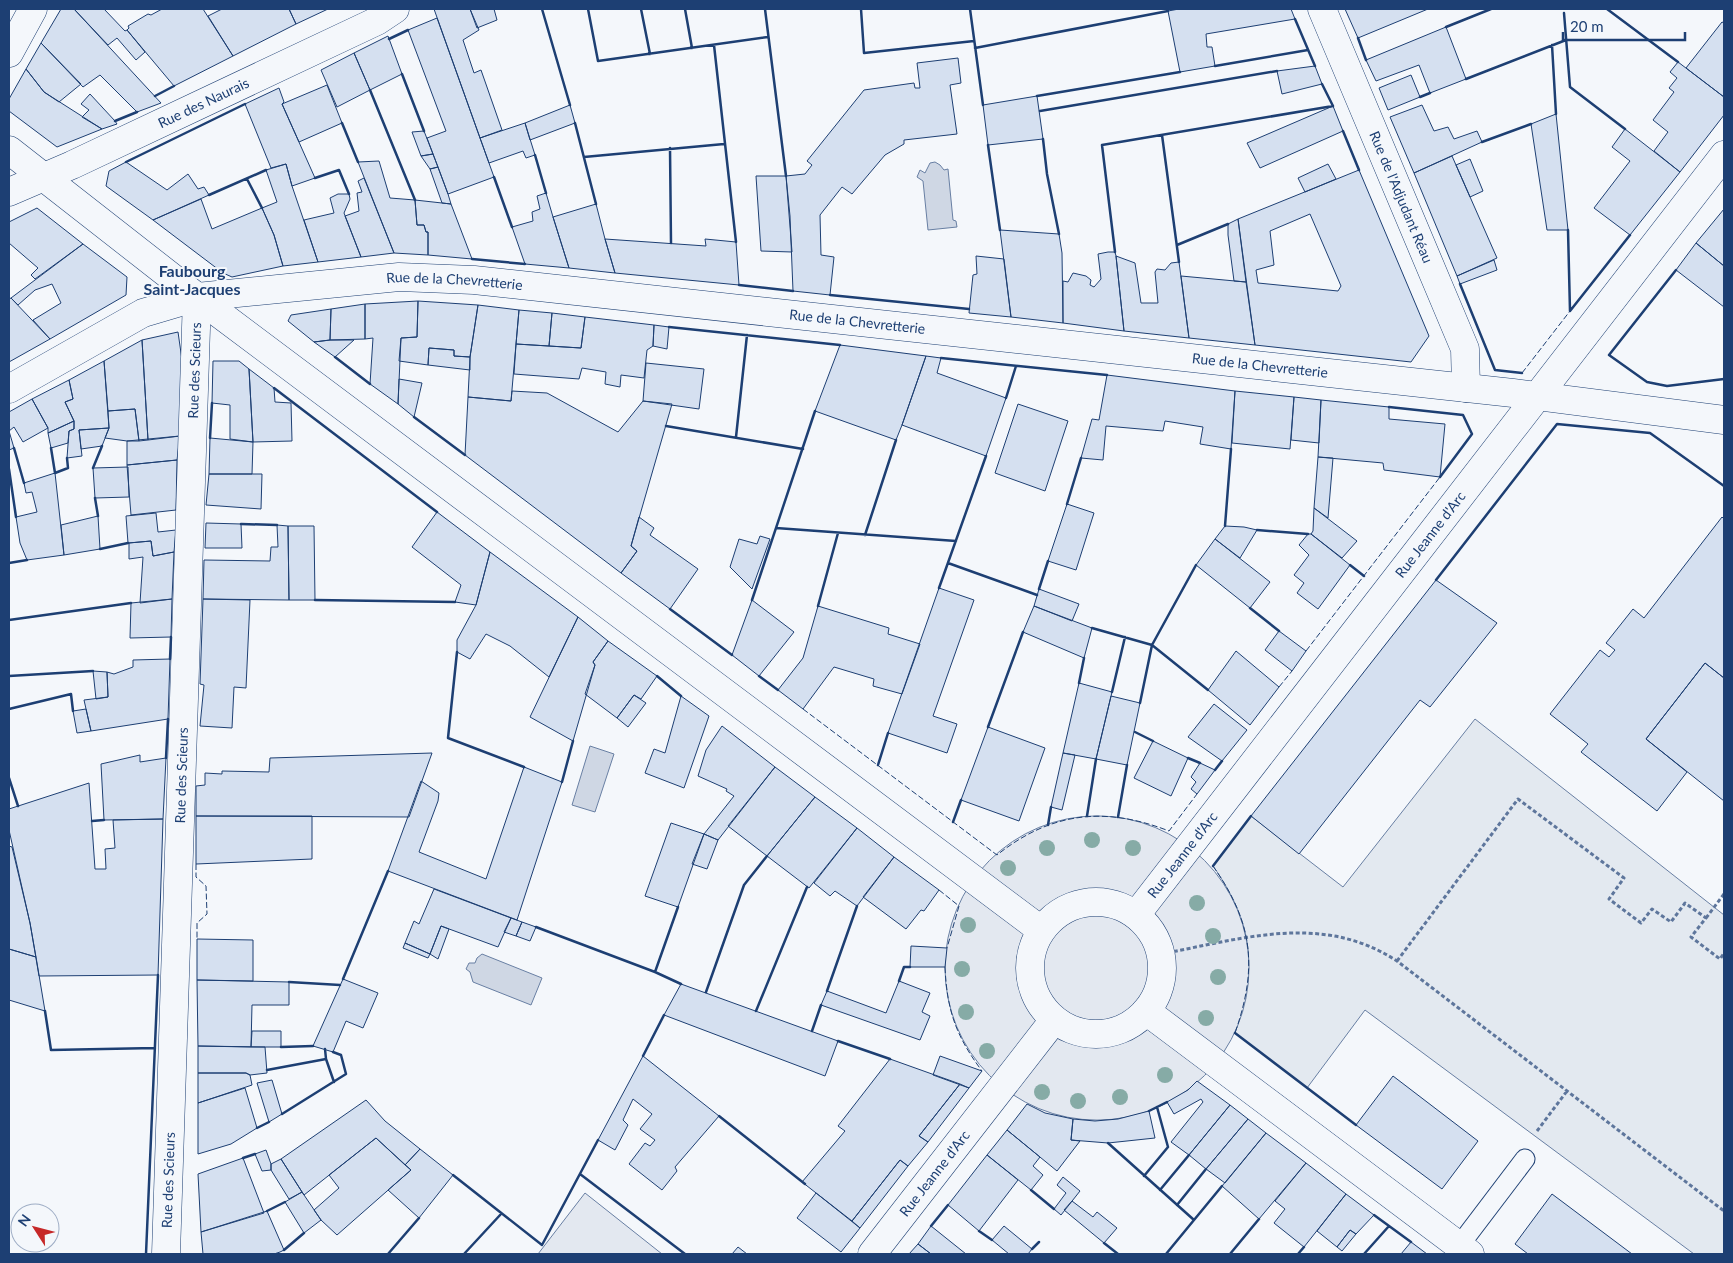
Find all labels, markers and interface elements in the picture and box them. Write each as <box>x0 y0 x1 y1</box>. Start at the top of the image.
scale bar <box>1563 10 1686 42</box>
text: 20 m <box>1570 17 1604 35</box>
street label: Rue des Naurais <box>155 74 252 131</box>
street label: Rue de l'Adjudant Réau <box>1366 128 1437 265</box>
district label: Faubourg Saint-Jacques <box>144 261 240 298</box>
street label: Rue de la Chevretterie <box>385 268 524 293</box>
street label: Rue de la Chevretterie <box>789 305 926 337</box>
street label: Rue des Scieurs <box>184 322 204 419</box>
street label: Rue de la Chevretterie <box>1191 349 1329 381</box>
street label: Rue Jeanne d'Arc <box>1391 488 1469 581</box>
street label: Rue des Scieurs <box>171 727 191 824</box>
street label: Rue Jeanne d'Arc <box>1143 808 1221 901</box>
street label: Rue Jeanne d'Arc <box>895 1126 973 1220</box>
street label: Rue des Scieurs <box>158 1132 178 1228</box>
north arrow <box>10 1203 60 1253</box>
text: N <box>14 1211 34 1229</box>

